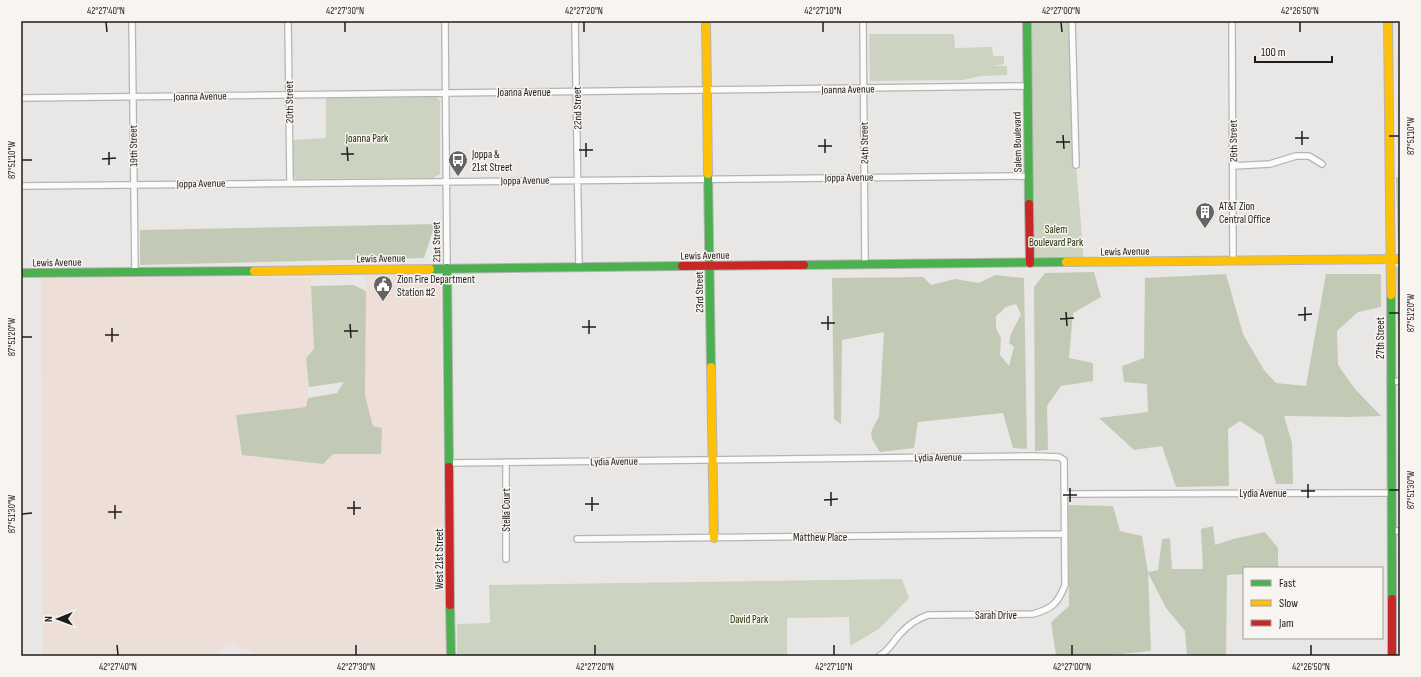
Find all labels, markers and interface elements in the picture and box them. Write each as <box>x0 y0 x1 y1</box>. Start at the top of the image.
text: 42°27'40"N <box>87 5 125 17</box>
text: 42°27'30"N <box>326 5 364 17</box>
text: 42°27'20"N <box>565 5 603 17</box>
text: 42°27'10"N <box>804 5 842 17</box>
text: 42°27'00"N <box>1042 5 1080 17</box>
text: 42°26'50"N <box>1281 5 1319 17</box>
scale bar <box>1255 38 1332 64</box>
text: 100 m <box>1261 45 1286 60</box>
street label: 20th Street <box>283 80 296 123</box>
street label: Joanna Avenue <box>820 83 875 96</box>
street label: Joanna Avenue <box>496 86 551 99</box>
street label: 22nd Street <box>571 86 584 130</box>
street label: Joanna Avenue <box>172 90 227 103</box>
street label: Salem Boulevard <box>1010 111 1025 172</box>
text: 87°51'10"W <box>1405 117 1417 155</box>
street label: 26th Street <box>1227 119 1240 162</box>
street label: 24th Street <box>858 121 871 164</box>
street label: 19th Street <box>127 124 140 167</box>
park label: Joanna Park <box>345 132 389 145</box>
text: 87°51'10"W <box>6 141 18 179</box>
place label: Joppa & 21st Street <box>471 148 513 174</box>
bus stop icon: Joppa & 21st Street <box>447 149 469 177</box>
street label: Joppa Avenue <box>824 171 874 184</box>
street label: Joppa Avenue <box>500 174 550 187</box>
street label: Joppa Avenue <box>176 177 226 190</box>
place label: AT&T Zion Central Office <box>1218 200 1270 226</box>
building icon: AT&T Zion Central Office <box>1194 201 1216 229</box>
street label: 21st Street <box>430 221 443 262</box>
park label: Salem Boulevard Park <box>1029 223 1084 249</box>
street label: Lewis Avenue <box>1100 245 1150 258</box>
street label: Lewis Avenue <box>680 249 730 262</box>
street label: Lewis Avenue <box>356 252 406 265</box>
street label: Lewis Avenue <box>32 256 82 269</box>
street label: 23rd Street <box>693 270 706 313</box>
place label: Zion Fire Department Station #2 <box>397 273 476 299</box>
public building icon: Zion Fire Department Station #2 <box>372 274 394 302</box>
text: 87°51'20"W <box>1405 293 1417 332</box>
street label: 27th Street <box>1374 316 1387 359</box>
text: 87°51'20"W <box>6 317 18 356</box>
street label: Lydia Avenue <box>914 451 962 464</box>
street label: Lydia Avenue <box>590 455 638 468</box>
text: 87°51'30"W <box>1405 470 1417 509</box>
street label: Lydia Avenue <box>1239 487 1287 500</box>
street label: Stella Court <box>500 488 513 532</box>
text: 87°51'30"W <box>6 494 18 533</box>
street label: West 21st Street <box>433 528 446 590</box>
street label: Matthew Place <box>793 531 847 544</box>
legend <box>1243 567 1383 639</box>
text: Fast <box>1279 576 1296 591</box>
text: Slow <box>1279 596 1298 611</box>
north arrow <box>38 599 78 639</box>
street label: Sarah Drive <box>975 609 1017 622</box>
park label: David Park <box>730 613 769 626</box>
text: N <box>42 616 55 622</box>
text: Jam <box>1278 616 1294 631</box>
text: 42°27'40"N <box>99 661 137 673</box>
text: 42°27'30"N <box>337 661 375 673</box>
text: 42°27'20"N <box>576 661 614 673</box>
text: 42°27'10"N <box>815 661 853 673</box>
text: 42°27'00"N <box>1053 661 1091 673</box>
text: 42°26'50"N <box>1292 661 1330 673</box>

